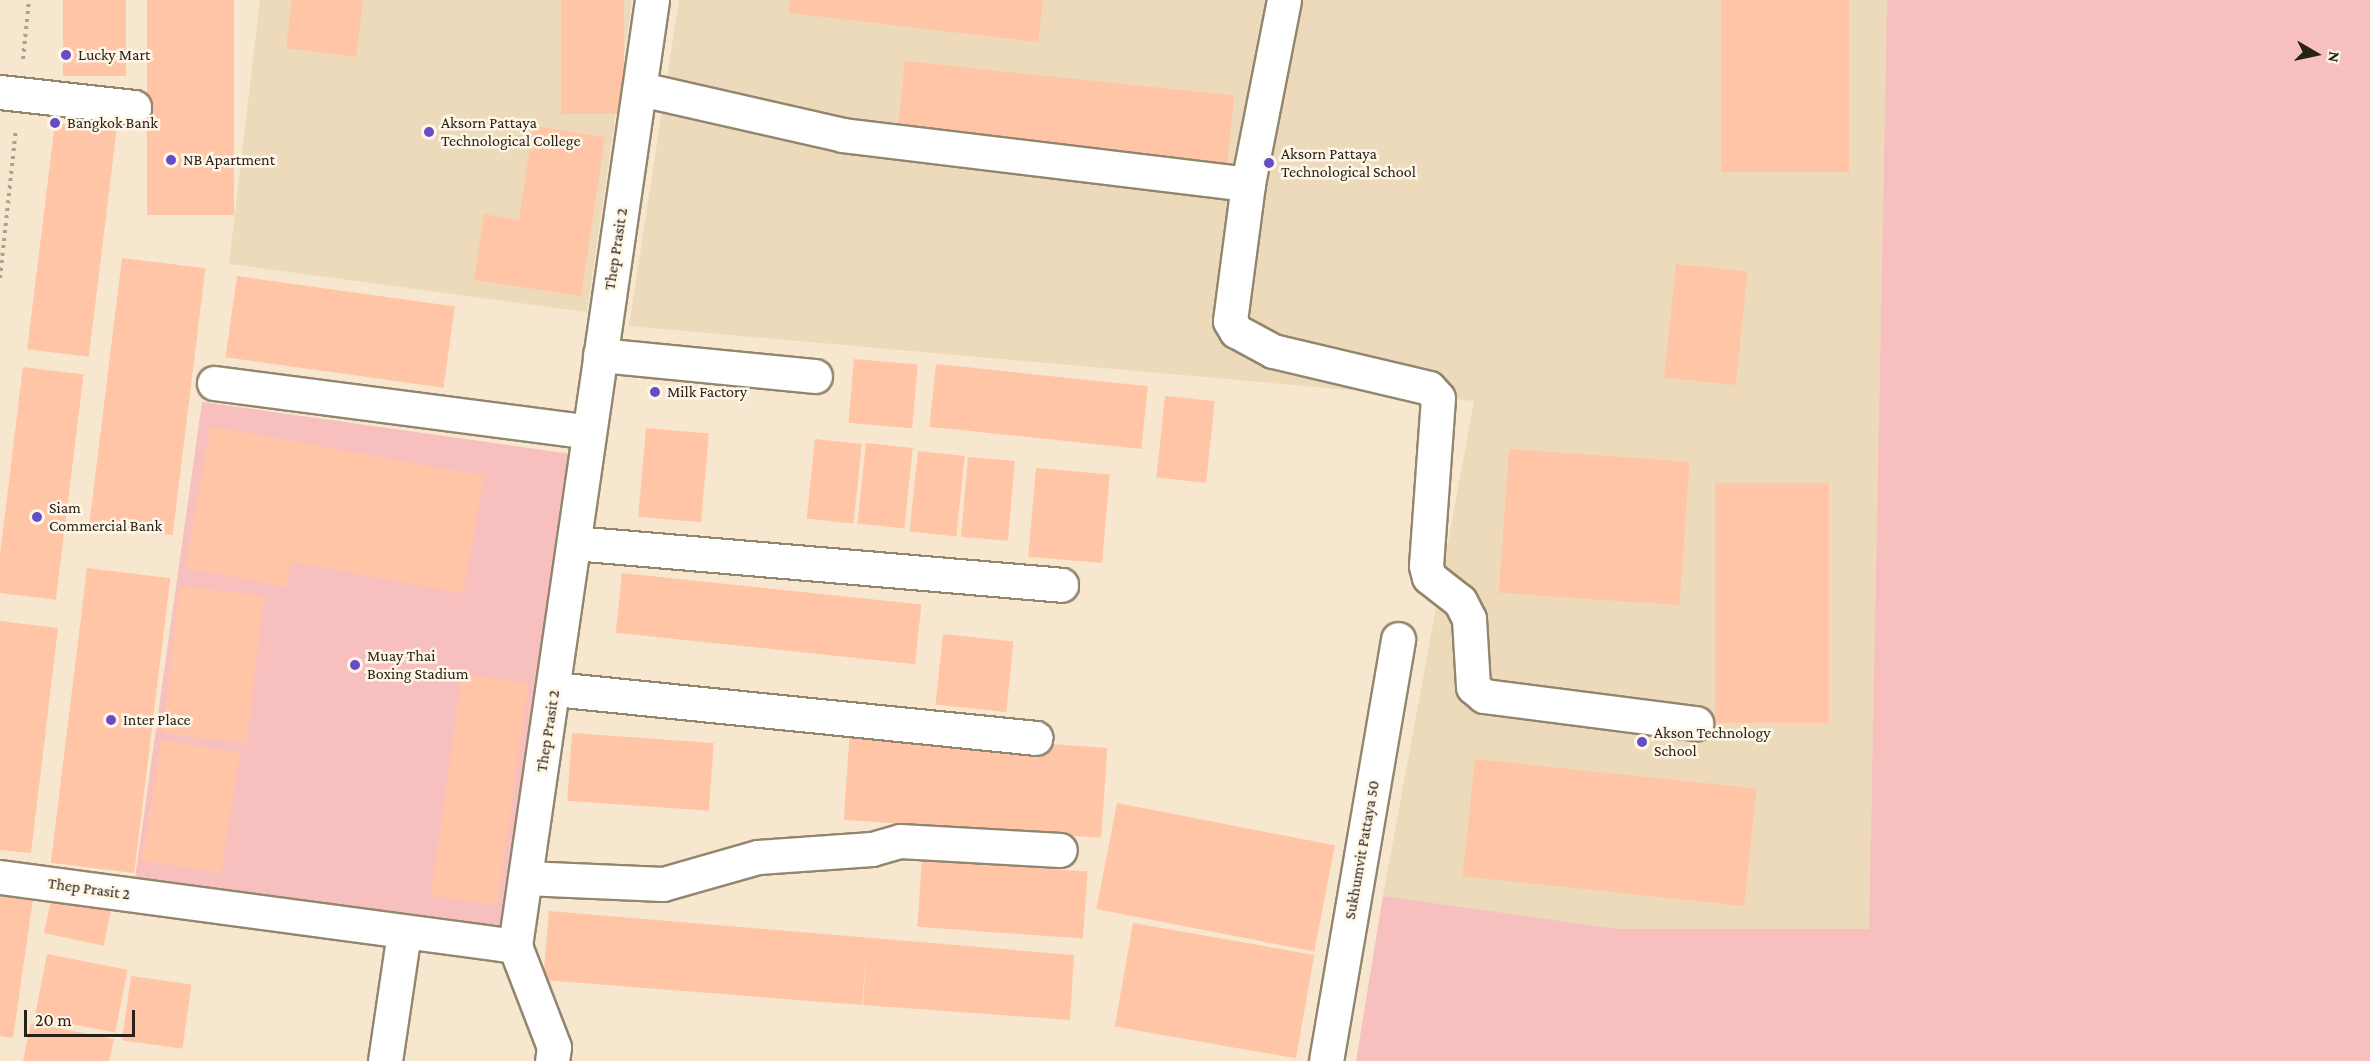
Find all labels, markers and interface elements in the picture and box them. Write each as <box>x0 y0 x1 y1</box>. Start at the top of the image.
north arrow <box>2286 24 2346 84</box>
place label: Lucky Mart <box>78 45 150 65</box>
marker: Lucky Mart <box>59 48 73 62</box>
text: N <box>2325 50 2344 64</box>
place label: Bangkok Bank <box>67 113 158 133</box>
place label: Aksorn Pattaya Technological College <box>441 113 581 151</box>
marker: Bangkok Bank <box>48 116 62 130</box>
marker: Aksorn Pattaya Technological College <box>422 125 436 139</box>
place label: Aksorn Pattaya Technological School <box>1281 144 1416 182</box>
place label: NB Apartment <box>183 150 275 170</box>
marker: NB Apartment <box>164 153 178 167</box>
marker: Aksorn Pattaya Technological School <box>1262 156 1276 170</box>
street label: Thep Prasit 2 <box>600 207 632 291</box>
place label: Milk Factory <box>667 382 747 402</box>
marker: Milk Factory <box>648 385 662 399</box>
place label: Siam Commercial Bank <box>49 498 162 536</box>
marker: Siam Commercial Bank <box>30 510 44 524</box>
place label: Muay Thai Boxing Stadium <box>367 646 469 684</box>
marker: Muay Thai Boxing Stadium <box>348 658 362 672</box>
street label: Thep Prasit 2 <box>532 689 564 773</box>
place label: Inter Place <box>123 710 191 730</box>
marker: Inter Place <box>104 713 118 727</box>
place label: Akson Technology School <box>1654 723 1771 761</box>
marker: Akson Technology School <box>1635 735 1649 749</box>
street label: Sukhumvit Pattaya 50 <box>1340 779 1384 921</box>
street label: Thep Prasit 2 <box>47 874 131 904</box>
scale bar <box>27 998 138 1036</box>
text: 20 m <box>35 1010 72 1030</box>

